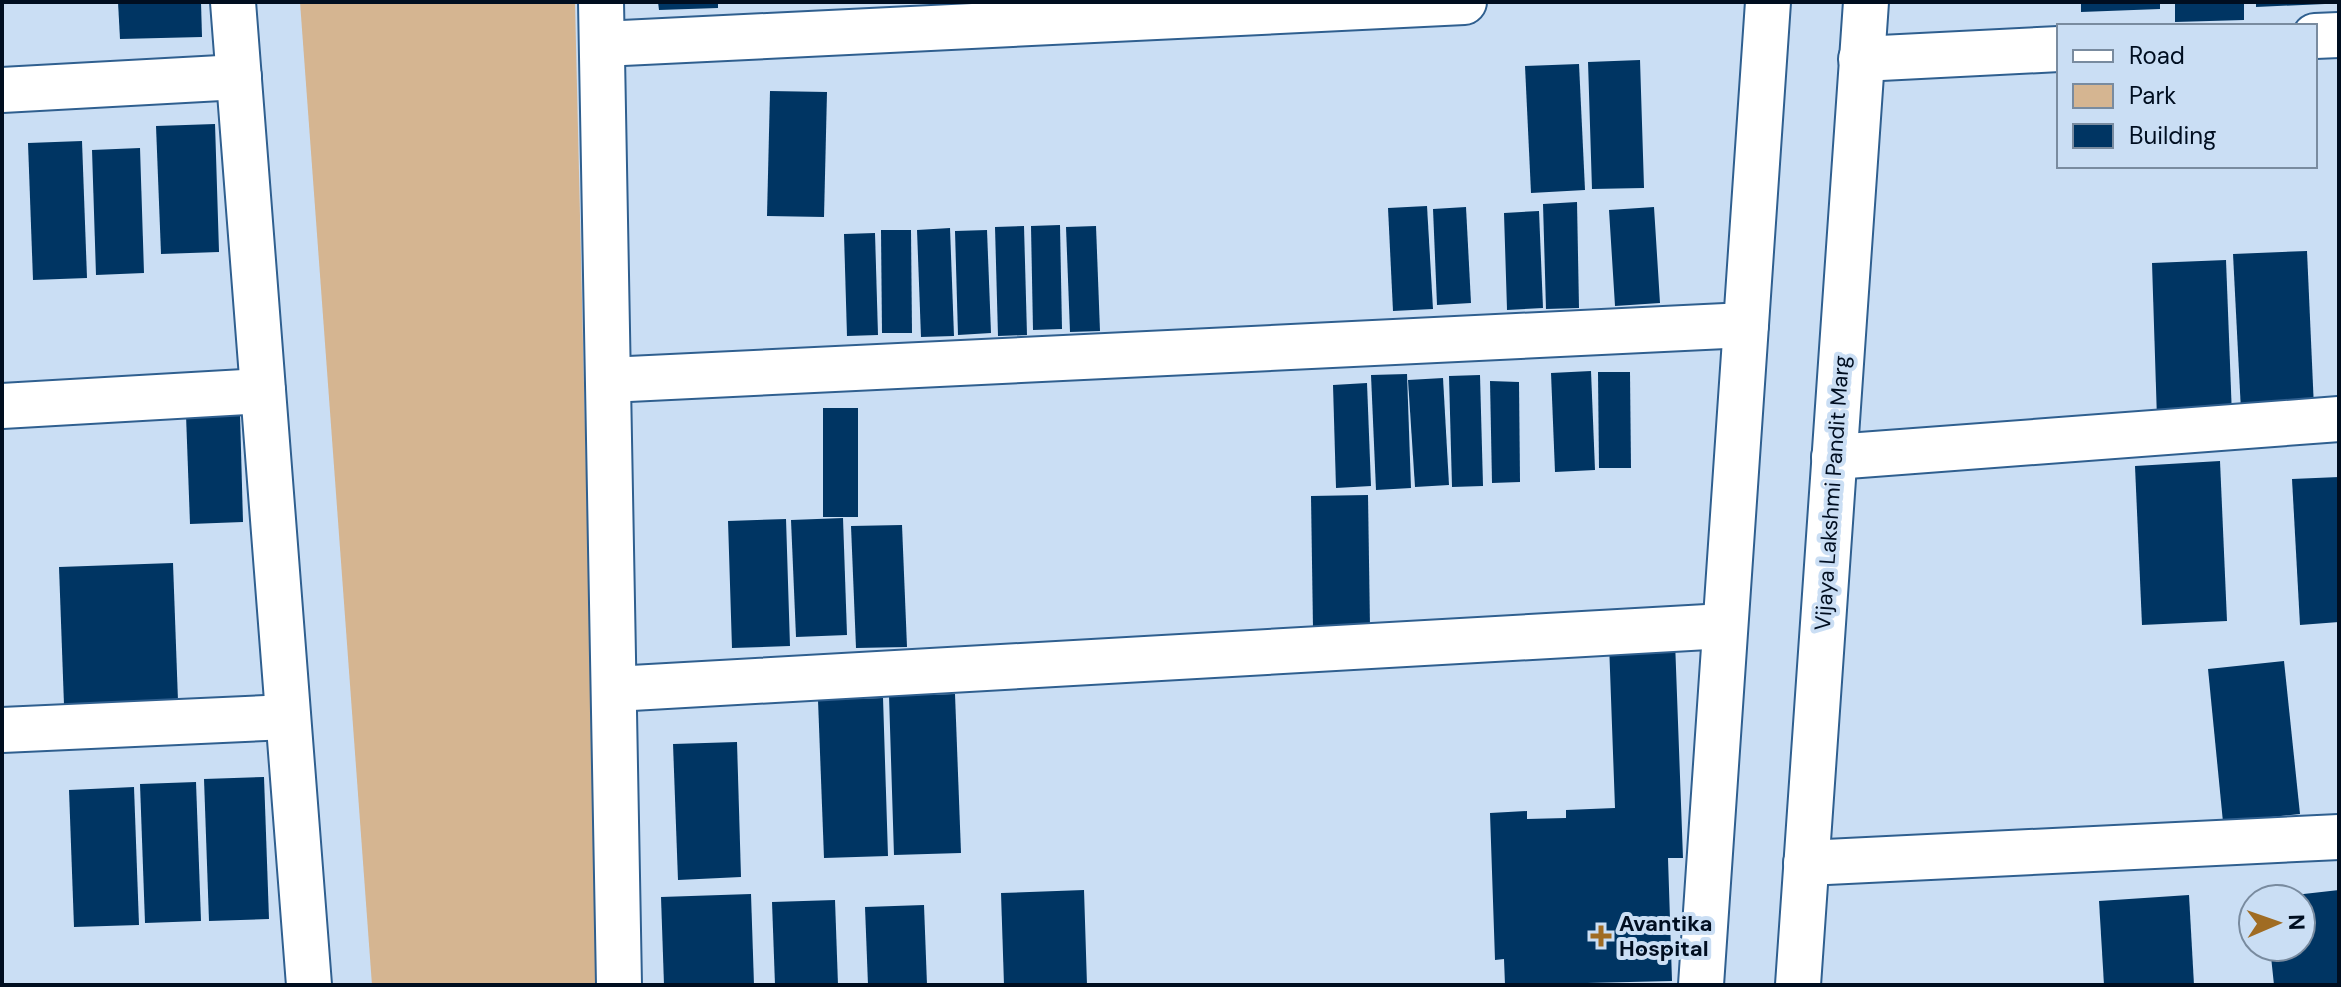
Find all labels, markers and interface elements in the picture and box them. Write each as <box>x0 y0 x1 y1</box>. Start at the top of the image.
legend <box>2057 24 2317 168</box>
text: Road <box>2129 40 2185 71</box>
text: Park <box>2129 80 2176 111</box>
text: Building <box>2129 120 2216 151</box>
street label: Vijaya Lakshmi Pandit Marg <box>1808 354 1856 632</box>
north arrow <box>2237 883 2317 963</box>
place label: Avantika Hospital <box>1619 909 1712 963</box>
text: N <box>2282 914 2311 931</box>
marker: Avantika Hospital <box>1590 925 1612 947</box>

